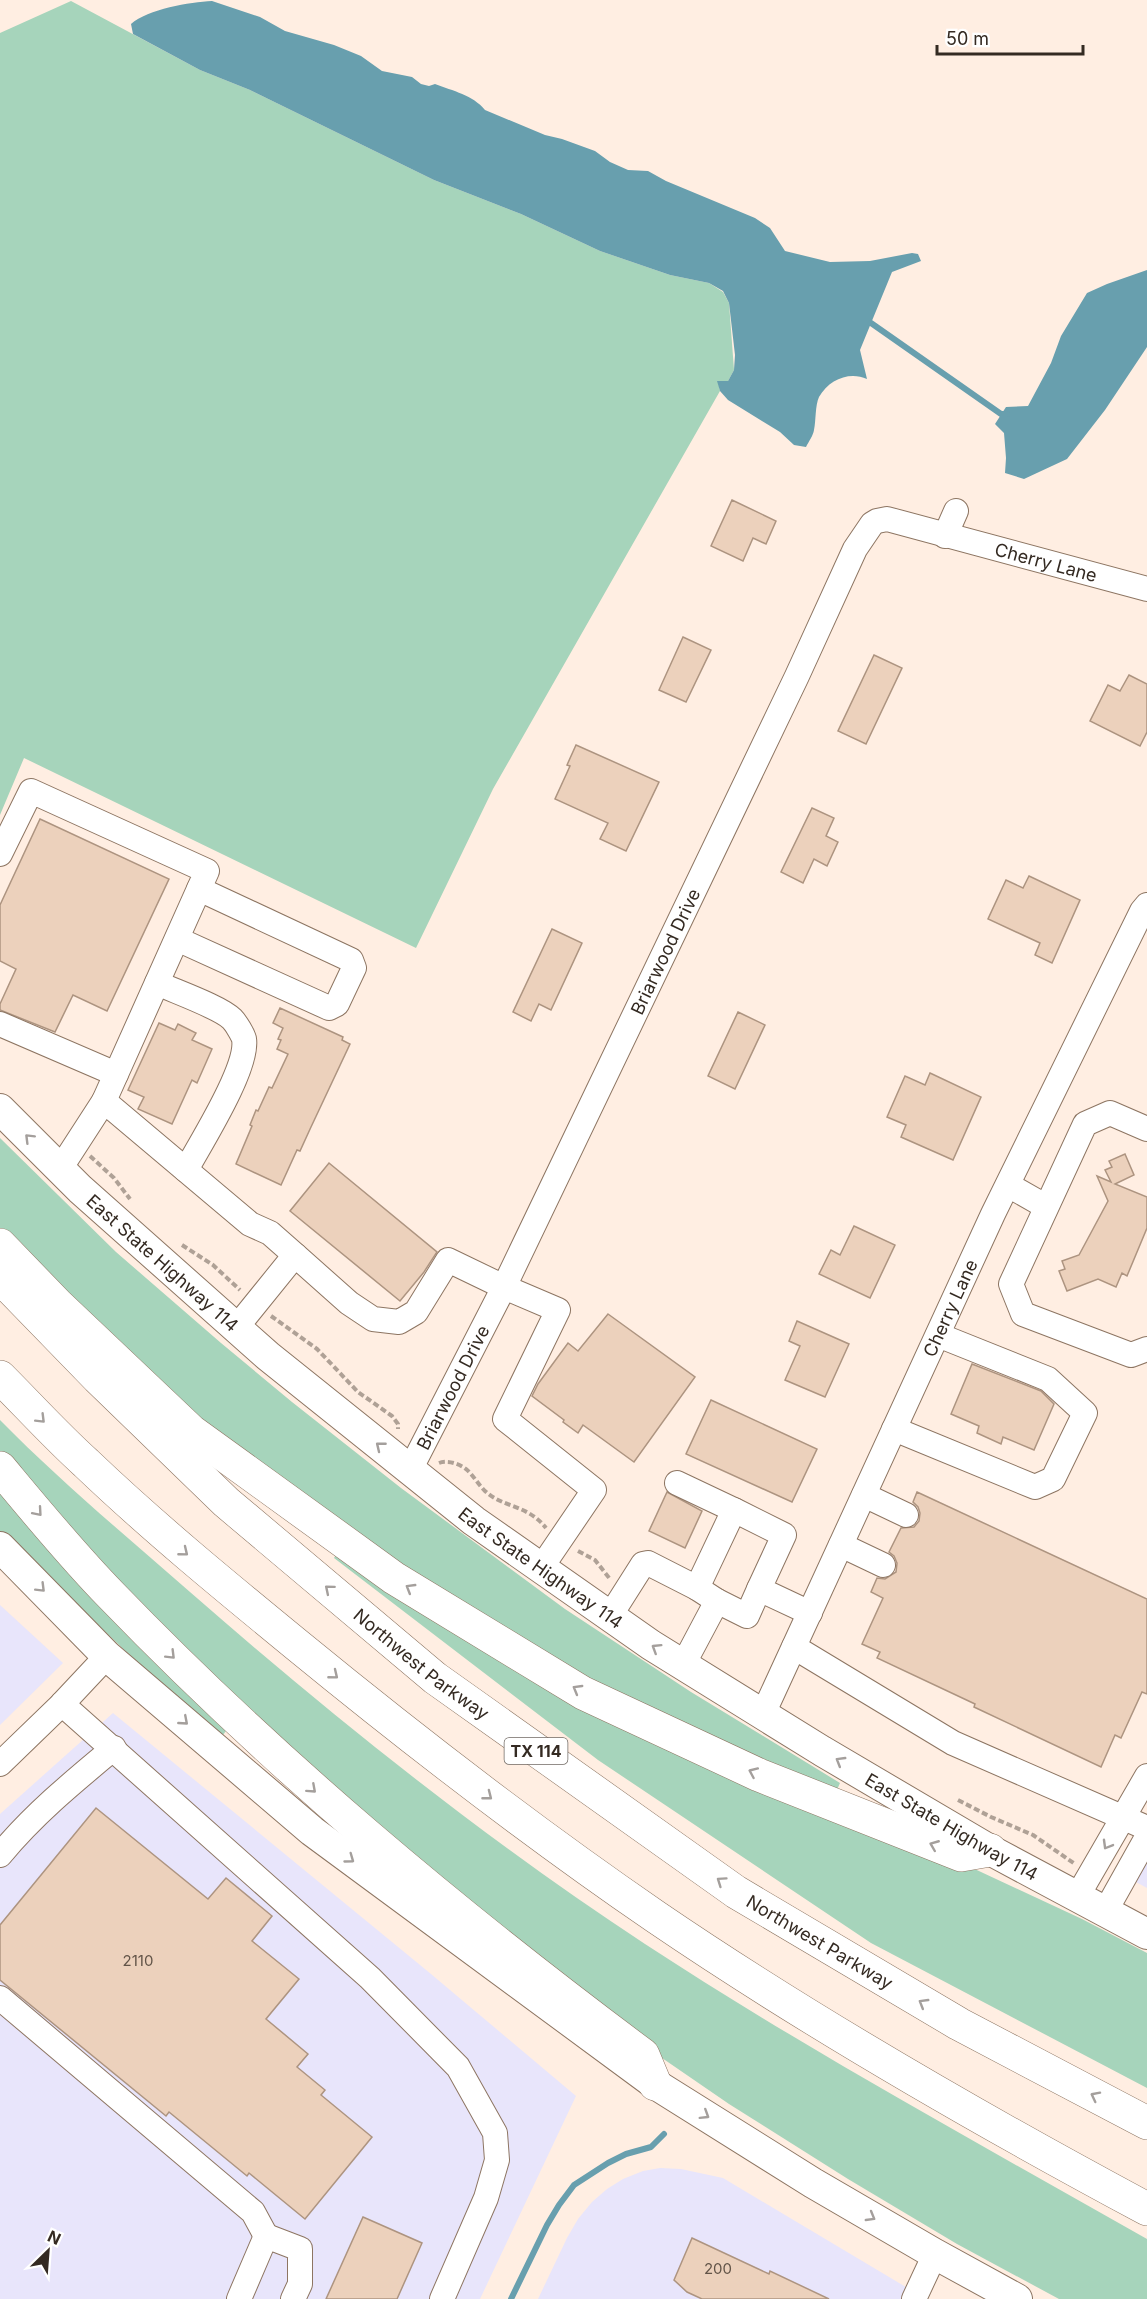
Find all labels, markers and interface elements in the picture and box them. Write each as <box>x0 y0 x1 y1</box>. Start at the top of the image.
scale bar <box>937 18 1082 56</box>
text: 50 m <box>946 28 989 49</box>
street label: Cherry Lane <box>993 538 1100 586</box>
street label: Briarwood Drive <box>626 885 704 1018</box>
one-way arrow <box>25 1134 36 1145</box>
street label: East State Highway 114 <box>83 1190 243 1336</box>
street label: Cherry Lane <box>918 1256 981 1360</box>
street label: Briarwood Drive <box>412 1322 493 1453</box>
one-way arrow <box>34 1411 45 1422</box>
one-way arrow <box>376 1443 387 1454</box>
street label: East State Highway 114 <box>455 1503 627 1633</box>
one-way arrow <box>31 1505 42 1516</box>
one-way arrow <box>177 1544 188 1555</box>
one-way arrow <box>34 1582 45 1592</box>
one-way arrow <box>406 1583 416 1595</box>
one-way arrow <box>325 1585 336 1596</box>
street label: Northwest Parkway <box>350 1604 493 1724</box>
one-way arrow <box>652 1644 663 1655</box>
one-way arrow <box>163 1647 174 1658</box>
one-way arrow <box>328 1668 339 1679</box>
one-way arrow <box>573 1685 583 1697</box>
one-way arrow <box>177 1714 188 1725</box>
road number: TX 114 <box>504 1738 568 1764</box>
one-way arrow <box>836 1757 846 1769</box>
one-way arrow <box>749 1768 760 1780</box>
street label: East State Highway 114 <box>862 1768 1042 1884</box>
one-way arrow <box>305 1782 316 1793</box>
one-way arrow <box>481 1788 492 1799</box>
one-way arrow <box>1103 1839 1114 1849</box>
one-way arrow <box>930 1840 941 1852</box>
one-way arrow <box>343 1852 354 1863</box>
one-way arrow <box>716 1877 727 1888</box>
street label: Northwest Parkway <box>743 1890 897 1993</box>
house number: 2110 <box>123 1951 153 1970</box>
one-way arrow <box>919 1999 929 2011</box>
one-way arrow <box>1091 2092 1101 2103</box>
one-way arrow <box>699 2108 709 2120</box>
one-way arrow <box>865 2210 875 2221</box>
north arrow <box>18 2221 78 2281</box>
text: N <box>45 2226 64 2249</box>
house number: 200 <box>704 2259 732 2278</box>

